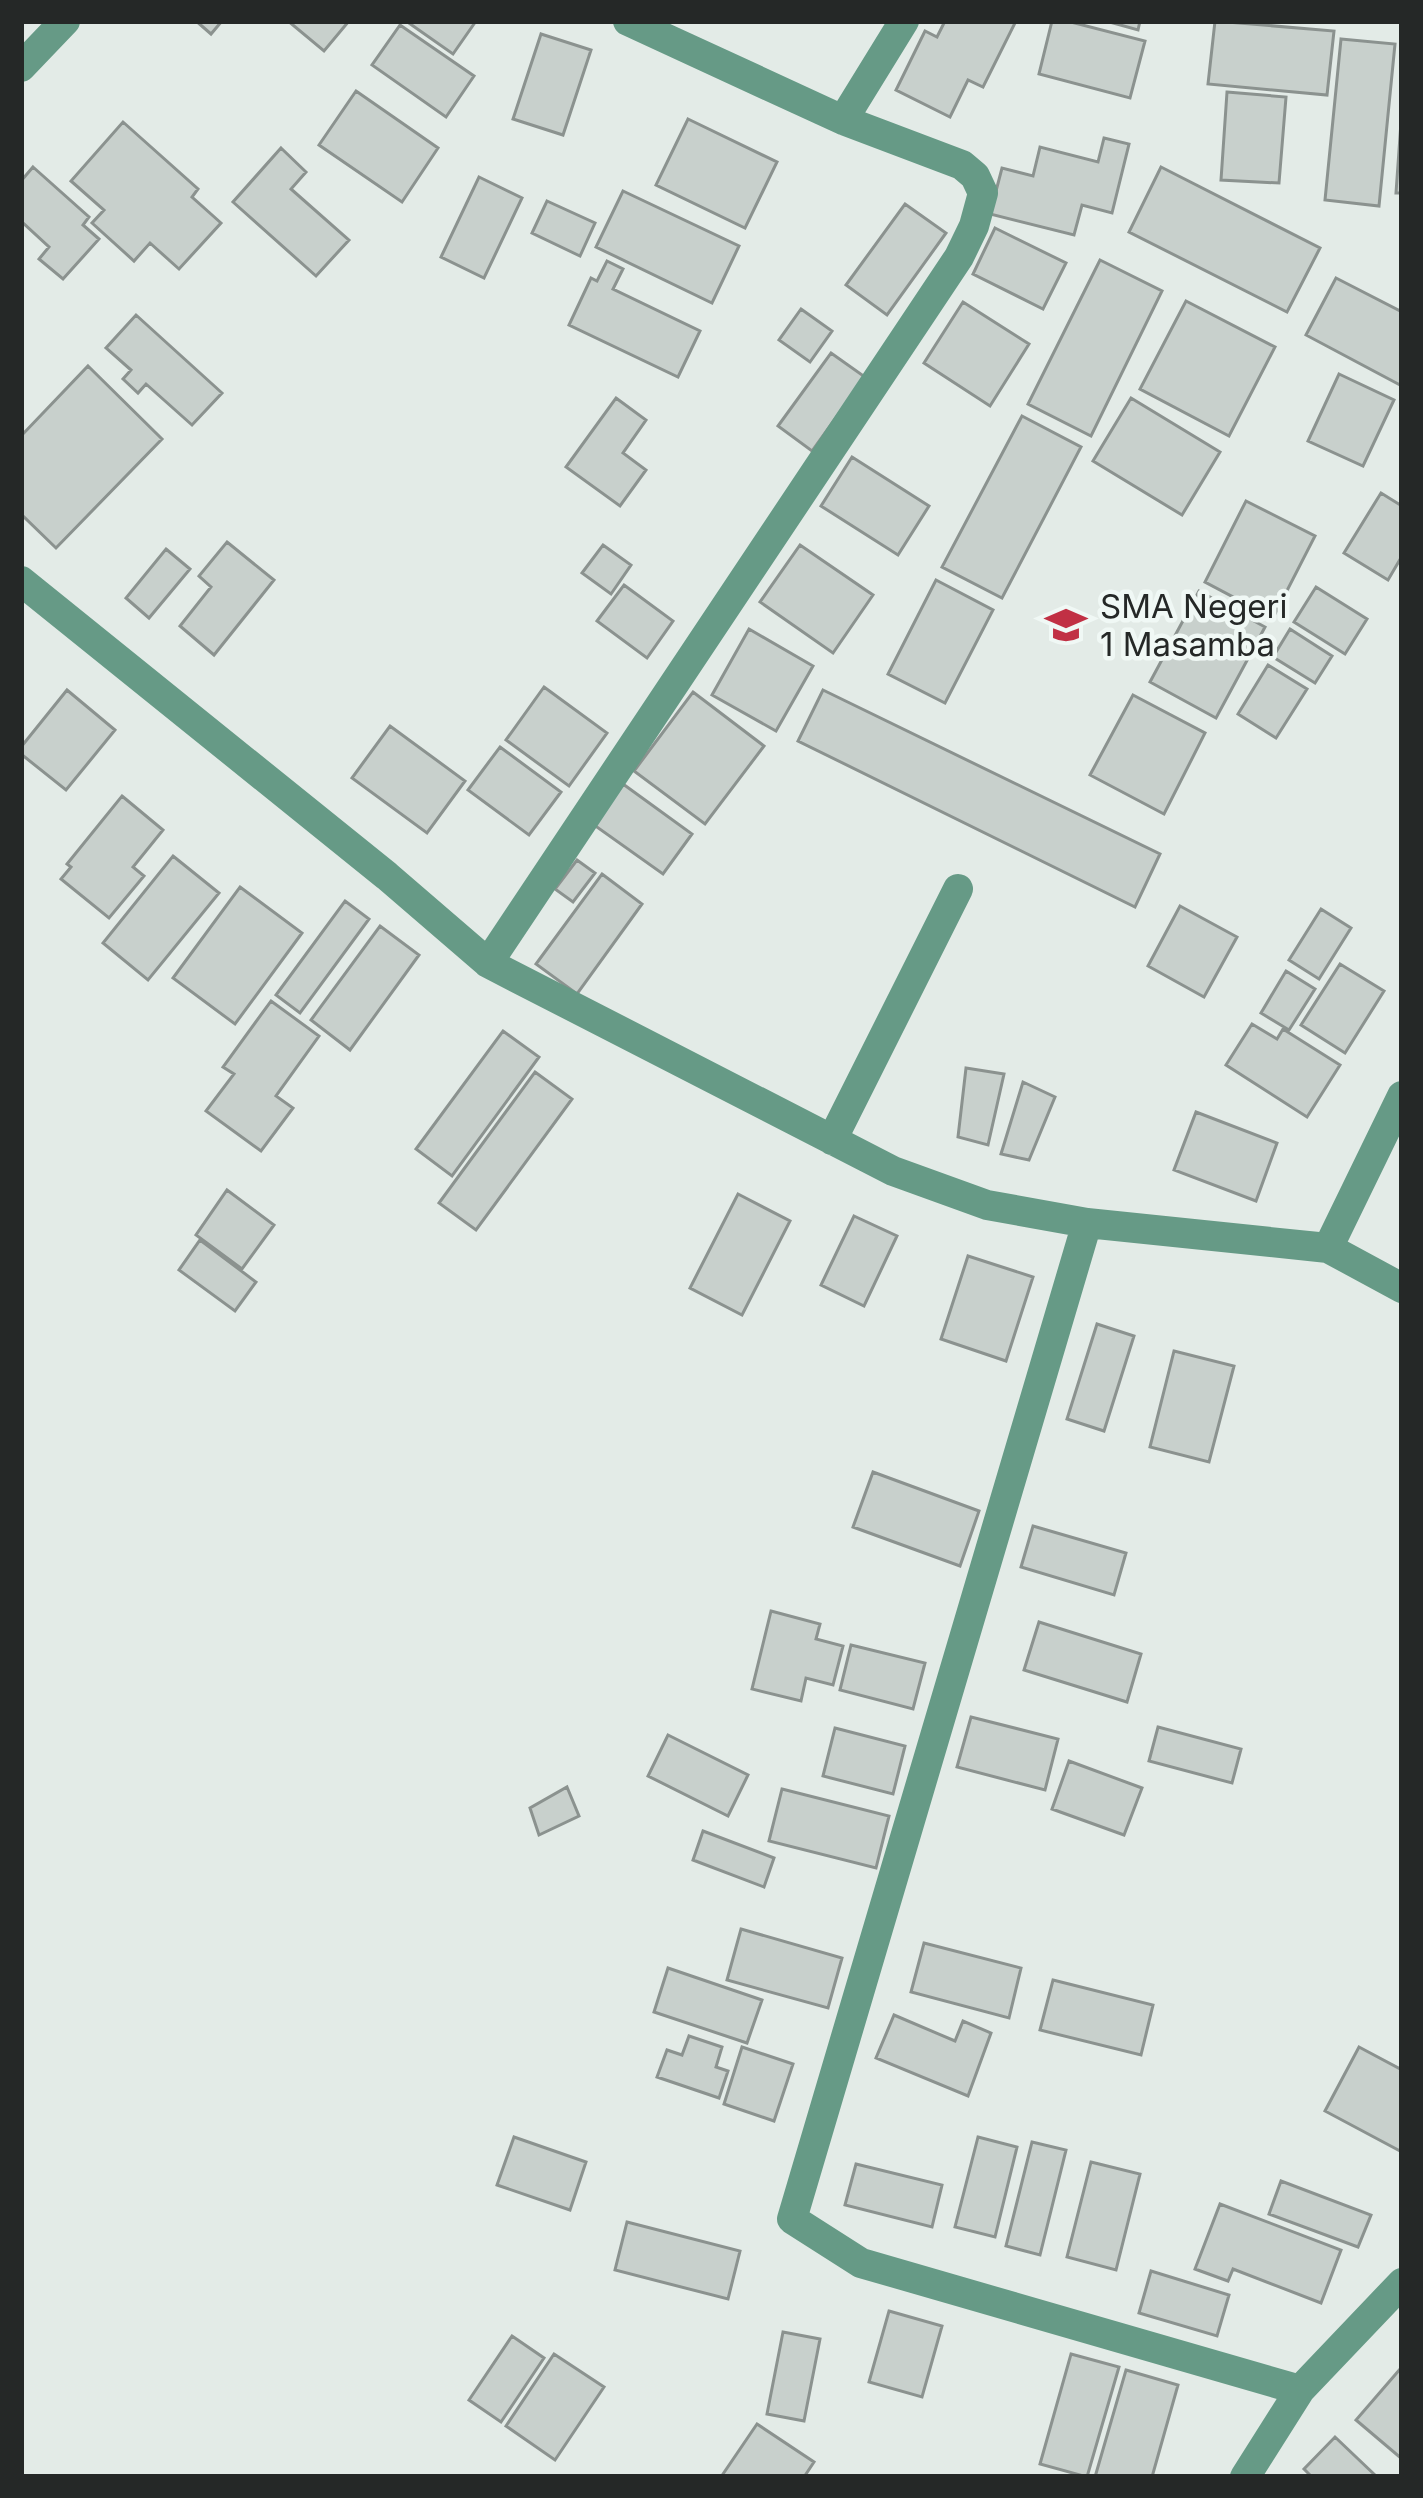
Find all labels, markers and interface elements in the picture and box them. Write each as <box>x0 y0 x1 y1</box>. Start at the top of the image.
place label: SMA Negeri 1 Masamba <box>1100 586 1288 664</box>
school or university icon: SMA Negeri 1 Masamba <box>1043 602 1089 648</box>

